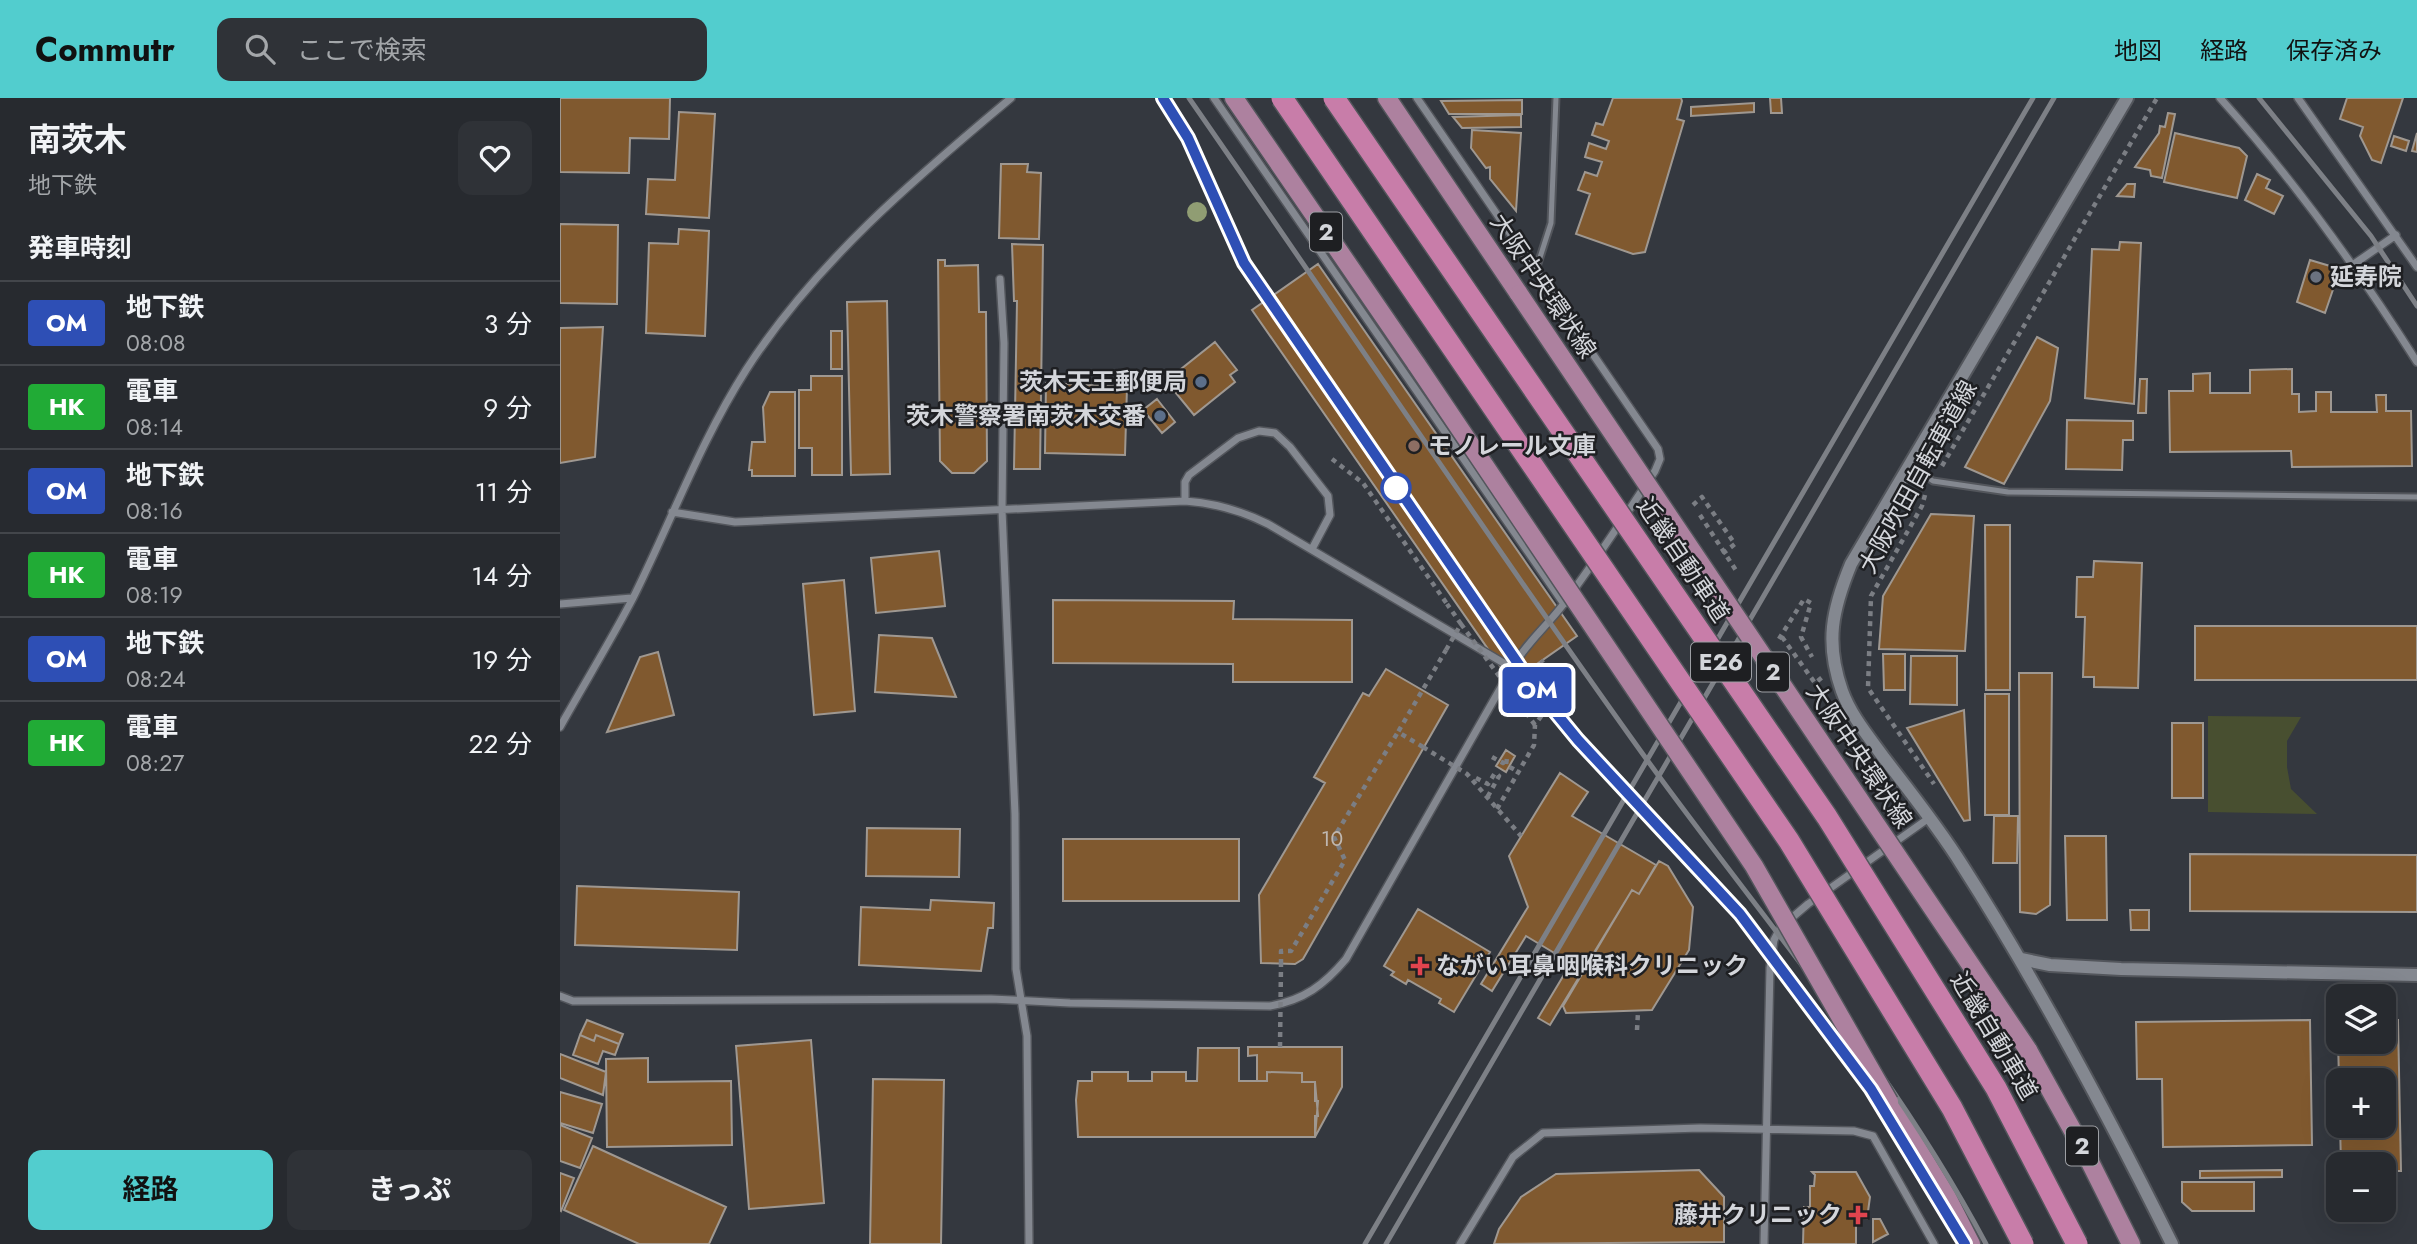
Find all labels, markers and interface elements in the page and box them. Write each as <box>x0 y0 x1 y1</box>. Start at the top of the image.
search box <box>217 18 707 81</box>
text: Commutr <box>35 26 175 73</box>
icon: search <box>241 30 279 68</box>
text: ここで検索 <box>297 31 427 69</box>
text: 地図 <box>2114 33 2162 68</box>
text: 経路 <box>2200 33 2248 68</box>
text: 保存済み <box>2286 33 2382 68</box>
text: 南茨木 <box>28 116 127 163</box>
button: heart <box>458 121 532 195</box>
text: 地下鉄 <box>28 168 97 202</box>
street label: 大阪中央環状線 <box>1482 206 1605 365</box>
road number: 2 <box>1310 212 1342 252</box>
text: 発車時刻 <box>28 229 132 267</box>
place label: 延寿院 <box>2330 259 2402 294</box>
marker: 延寿院 <box>2308 269 2324 285</box>
text: 地下鉄 <box>126 288 204 326</box>
text: OM <box>46 305 87 340</box>
text: 3 分 <box>484 305 532 343</box>
text: 08:08 <box>126 326 186 360</box>
place label: 茨木天王郵便局 <box>1019 364 1187 399</box>
text: 電車 <box>126 372 178 410</box>
marker: 茨木天王郵便局 <box>1193 374 1209 390</box>
street label: 大阪吹田自転車道線 <box>1850 374 1985 580</box>
text: HK <box>49 389 84 424</box>
text: 9 分 <box>483 389 532 427</box>
place label: 茨木警察署南茨木交番 <box>906 398 1146 433</box>
marker: 茨木警察署南茨木交番 <box>1152 408 1168 424</box>
text: 08:14 <box>126 410 183 444</box>
place label: モノレール文庫 <box>1428 428 1596 463</box>
marker: モノレール文庫 <box>1406 438 1422 454</box>
text: 地下鉄 <box>126 456 204 494</box>
text: OM <box>46 473 87 508</box>
text: 11 分 <box>475 473 532 511</box>
unlabelled marker <box>1381 473 1411 503</box>
street label: 近畿自動車道 <box>1629 490 1738 629</box>
text: 08:16 <box>126 494 183 528</box>
text: 電車 <box>126 540 178 578</box>
text: HK <box>49 557 84 592</box>
text: 14 分 <box>471 557 532 595</box>
text: 08:19 <box>126 578 183 612</box>
text: 地下鉄 <box>126 624 204 662</box>
text: OM <box>46 641 87 676</box>
text: 19 分 <box>472 641 532 679</box>
road number: E26 <box>1691 642 1751 682</box>
road number: 2 <box>1757 652 1789 692</box>
text: 08:24 <box>126 662 186 696</box>
line badge: OM <box>1506 667 1569 713</box>
text: OM <box>1516 672 1558 707</box>
street label: 大阪中央環状線 <box>1798 676 1921 835</box>
text: 電車 <box>126 708 178 746</box>
text: HK <box>49 725 84 760</box>
text: 22 分 <box>469 725 532 763</box>
text: 08:27 <box>126 746 184 780</box>
house number: 10 <box>1321 824 1343 854</box>
place label: ながい耳鼻咽喉科クリニック <box>1436 948 1748 983</box>
marker: ながい耳鼻咽喉科クリニック <box>1410 956 1430 976</box>
street label: 近畿自動車道 <box>1942 965 2047 1106</box>
map controls <box>2326 984 2396 1222</box>
button: layers <box>2326 984 2396 1054</box>
button: + <box>2326 1068 2396 1138</box>
road number: 2 <box>2066 1126 2098 1166</box>
button: 経路 <box>28 1150 273 1230</box>
button: きっぷ <box>287 1150 532 1230</box>
button: − <box>2326 1152 2396 1222</box>
place label: 藤井クリニック <box>1674 1197 1842 1232</box>
marker: 藤井クリニック <box>1848 1205 1868 1225</box>

